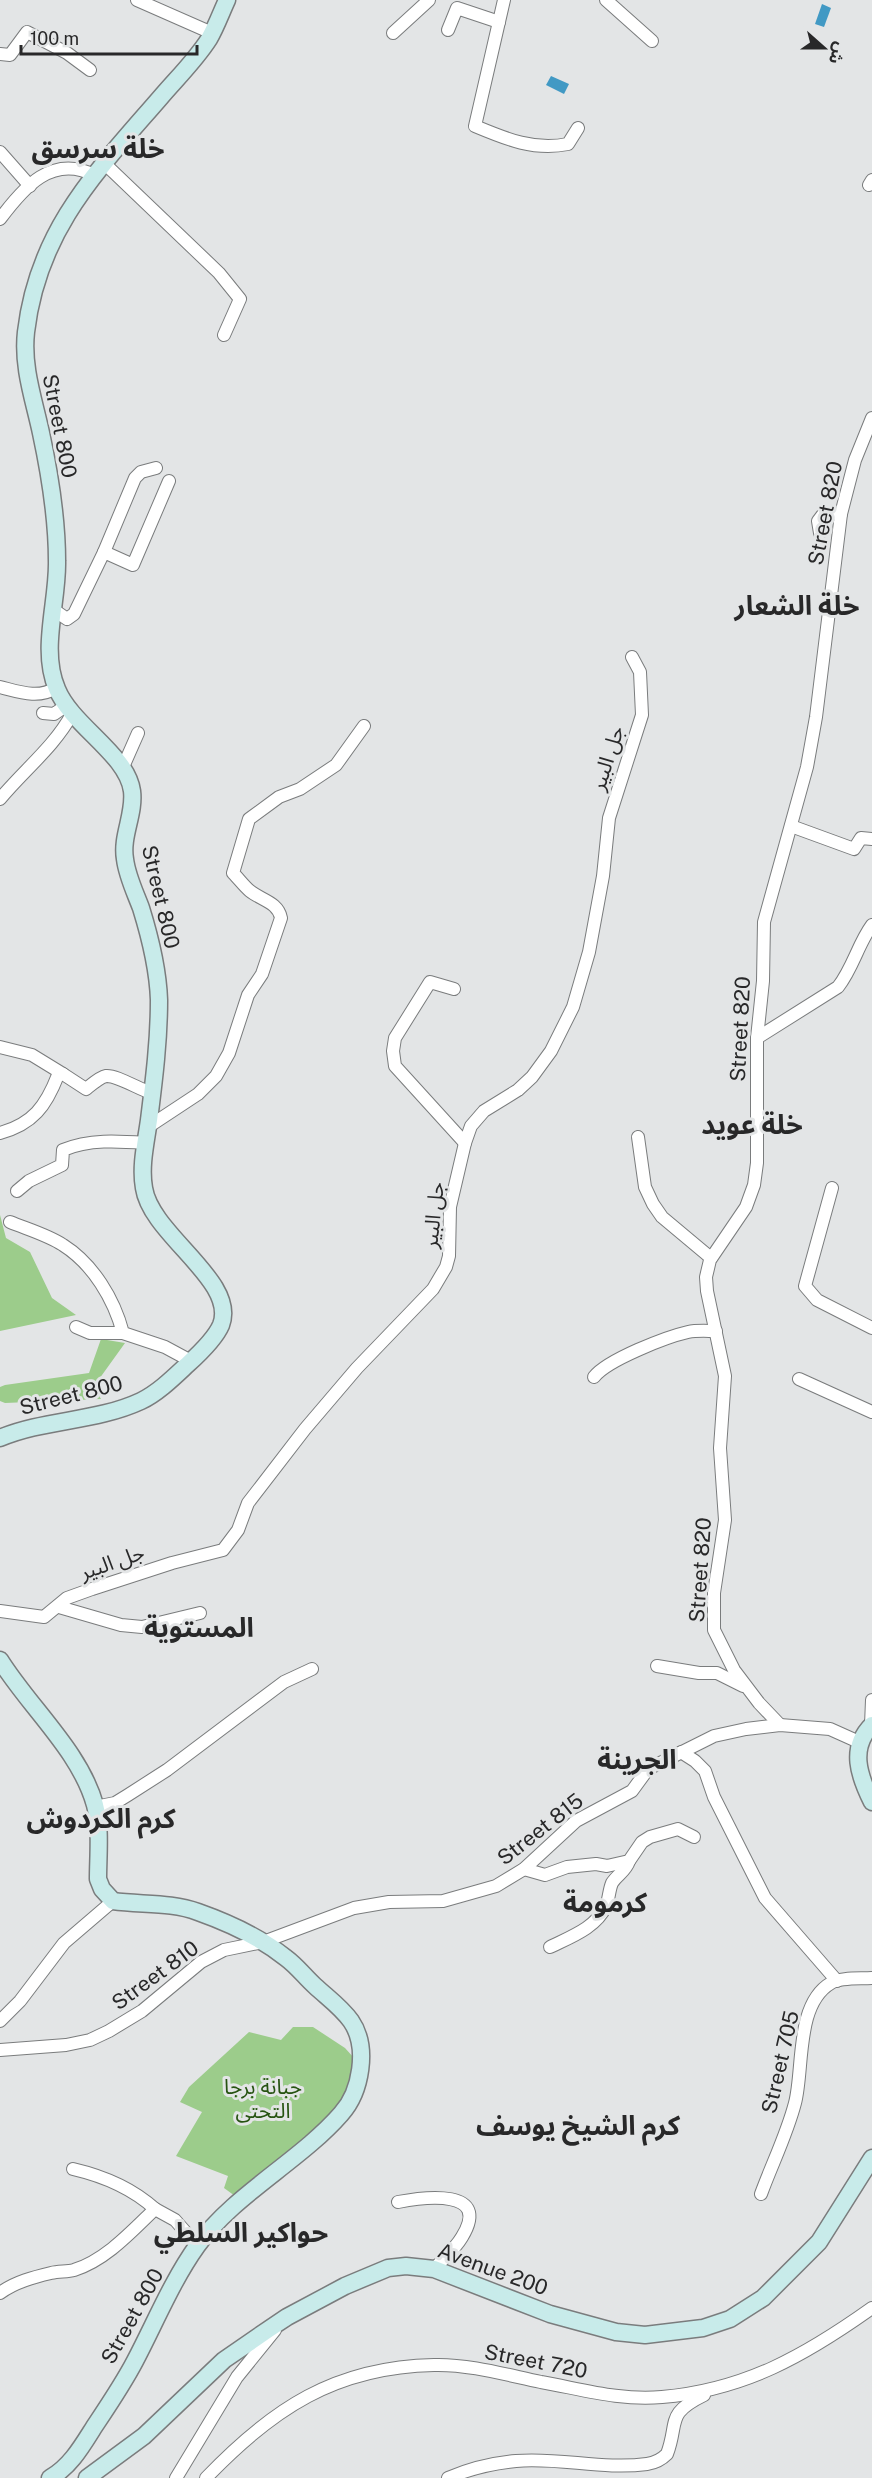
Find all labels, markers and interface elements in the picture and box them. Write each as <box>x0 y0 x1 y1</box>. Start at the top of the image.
scale bar <box>21 18 196 56</box>
north arrow <box>794 18 854 78</box>
text: 100 m <box>30 28 79 49</box>
text: ش <box>825 40 850 67</box>
district label: خلة سرسق <box>31 132 165 165</box>
street label: Street 800 <box>38 372 82 480</box>
street label: Street 820 <box>803 459 847 567</box>
district label: خلة الشعار <box>734 589 859 622</box>
street label: جل البير <box>585 722 629 794</box>
street label: Street 800 <box>137 843 185 951</box>
street label: Street 820 <box>725 976 755 1082</box>
district label: خلة عويد <box>701 1108 803 1140</box>
street label: جل البير <box>417 1181 449 1250</box>
street label: Street 800 <box>17 1370 125 1420</box>
street label: Street 820 <box>684 1517 716 1623</box>
street label: جل البير <box>75 1539 148 1585</box>
district label: المستوية <box>144 1611 254 1643</box>
district label: الجرينة <box>597 1743 677 1776</box>
street label: Street 815 <box>492 1788 588 1870</box>
district label: كرم الكردوش <box>26 1802 176 1839</box>
district label: كرمومة <box>563 1886 648 1919</box>
street label: Street 810 <box>107 1935 203 2015</box>
street label: Street 705 <box>756 2008 804 2116</box>
park label: جبانة برجا التحتى <box>224 2074 302 2123</box>
district label: كرم الشيخ يوسف <box>476 2109 681 2146</box>
district label: حواكير السلطي <box>154 2216 328 2254</box>
street label: Avenue 200 <box>435 2238 551 2300</box>
street label: Street 800 <box>96 2264 168 2368</box>
street label: Street 720 <box>482 2339 590 2383</box>

